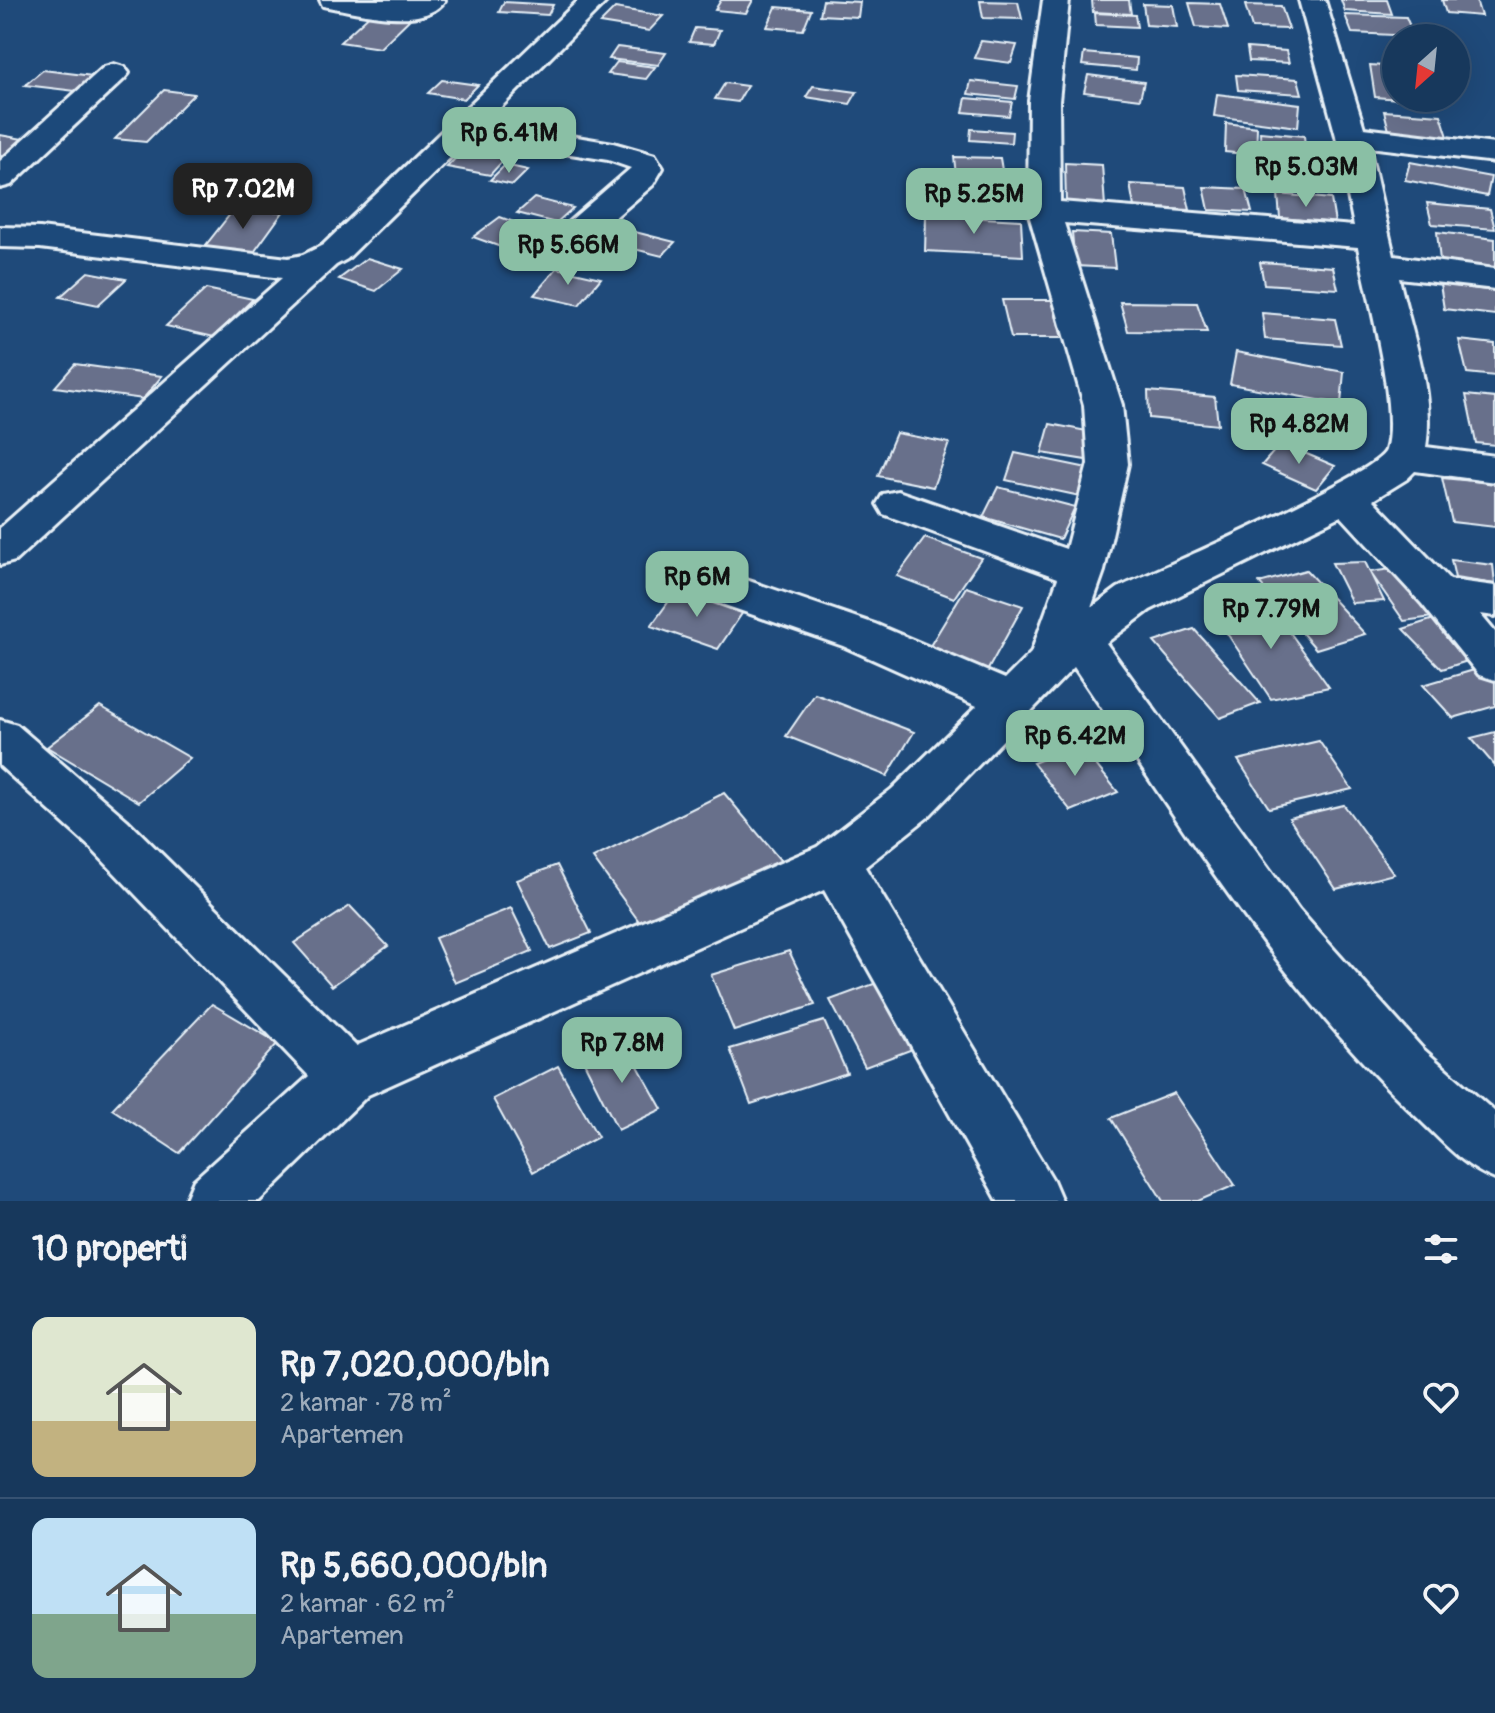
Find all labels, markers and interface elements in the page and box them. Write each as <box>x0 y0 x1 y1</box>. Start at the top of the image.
north arrow <box>1382 24 1470 112</box>
map controls <box>1382 24 1470 112</box>
pin: Rp 6.41M <box>426 107 592 175</box>
text: Rp 6.41M <box>460 117 558 149</box>
pin: Rp 5.03M <box>1223 141 1389 209</box>
text: Rp 5.03M <box>1254 151 1358 183</box>
pin: Rp 7.02M <box>160 163 326 231</box>
pin: Rp 5.25M <box>891 168 1057 236</box>
text: Rp 7.02M <box>191 173 295 205</box>
text: Rp 5.25M <box>924 178 1024 210</box>
pin: Rp 5.66M <box>485 219 651 287</box>
text: Rp 5.66M <box>517 229 619 261</box>
pin: Rp 4.82M <box>1216 398 1382 466</box>
text: Rp 4.82M <box>1249 408 1349 440</box>
pin: Rp 6M <box>641 551 753 619</box>
text: Rp 6M <box>664 561 730 593</box>
pin: Rp 7.79M <box>1188 583 1354 651</box>
text: Rp 7.79M <box>1222 593 1320 625</box>
pin: Rp 6.42M <box>992 710 1158 778</box>
text: Rp 6.42M <box>1024 720 1126 752</box>
pin: Rp 7.8M <box>548 1017 696 1085</box>
text: Rp 7.8M <box>580 1027 664 1059</box>
icon: filters <box>1419 1227 1463 1271</box>
text: 10 properti <box>32 1228 187 1271</box>
text: Rp 7,020,000/bln <box>280 1344 550 1387</box>
icon: home <box>96 1349 192 1445</box>
icon: heart <box>1419 1375 1463 1419</box>
text: 2 kamar · 78 m² <box>280 1387 452 1419</box>
text: Apartemen <box>280 1419 404 1451</box>
text: Rp 5,660,000/bln <box>280 1545 548 1588</box>
icon: home <box>96 1550 192 1646</box>
icon: heart <box>1419 1576 1463 1620</box>
text: 2 kamar · 62 m² <box>280 1588 455 1620</box>
text: Apartemen <box>280 1620 404 1652</box>

